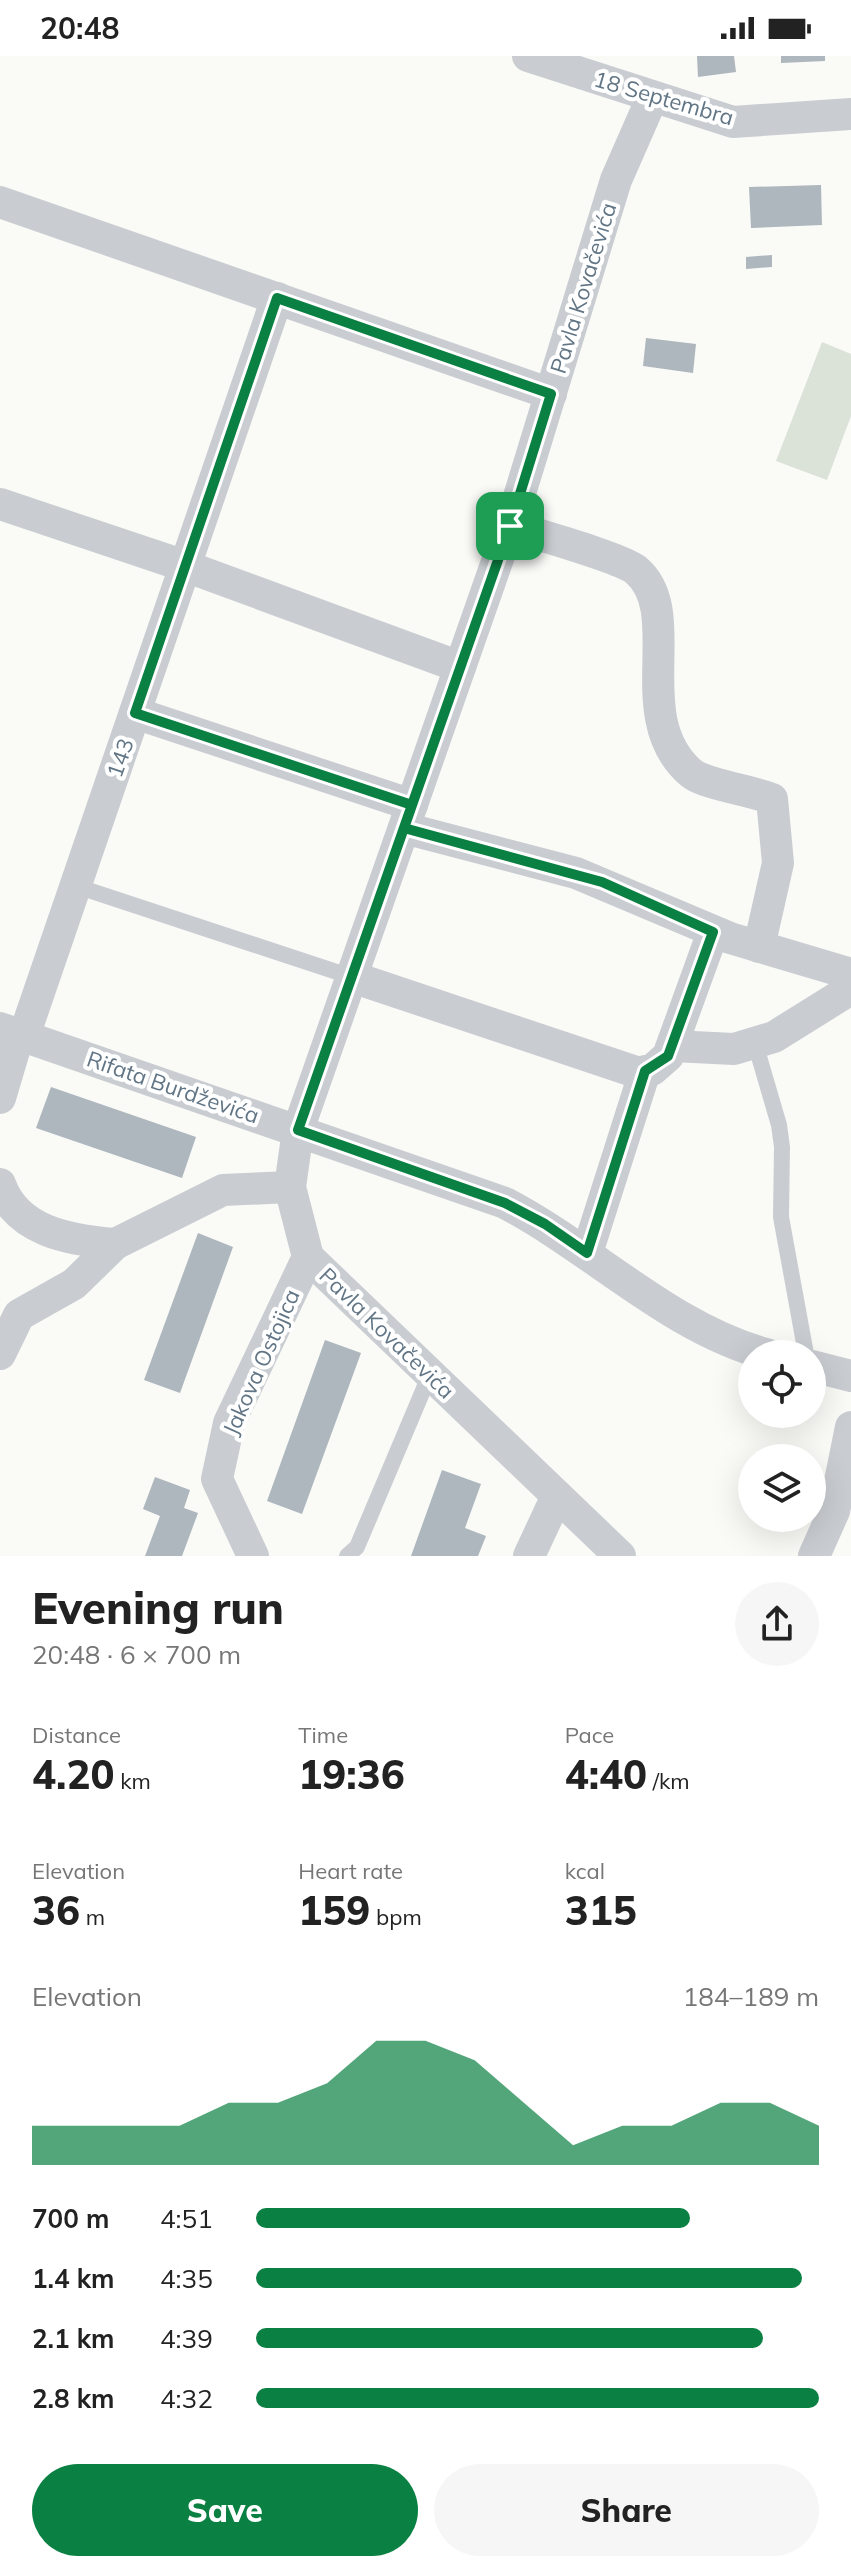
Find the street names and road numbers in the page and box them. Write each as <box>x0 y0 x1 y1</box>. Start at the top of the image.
street label: 18 Septembra <box>591 65 737 131</box>
street label: Pavla Kovačevića <box>544 199 622 377</box>
street label: 143 <box>100 735 140 781</box>
street label: Rifata Burdževića <box>83 1044 263 1130</box>
street label: Pavla Kovačevića <box>314 1261 460 1405</box>
street label: Jakova Ostojica <box>216 1285 306 1439</box>

